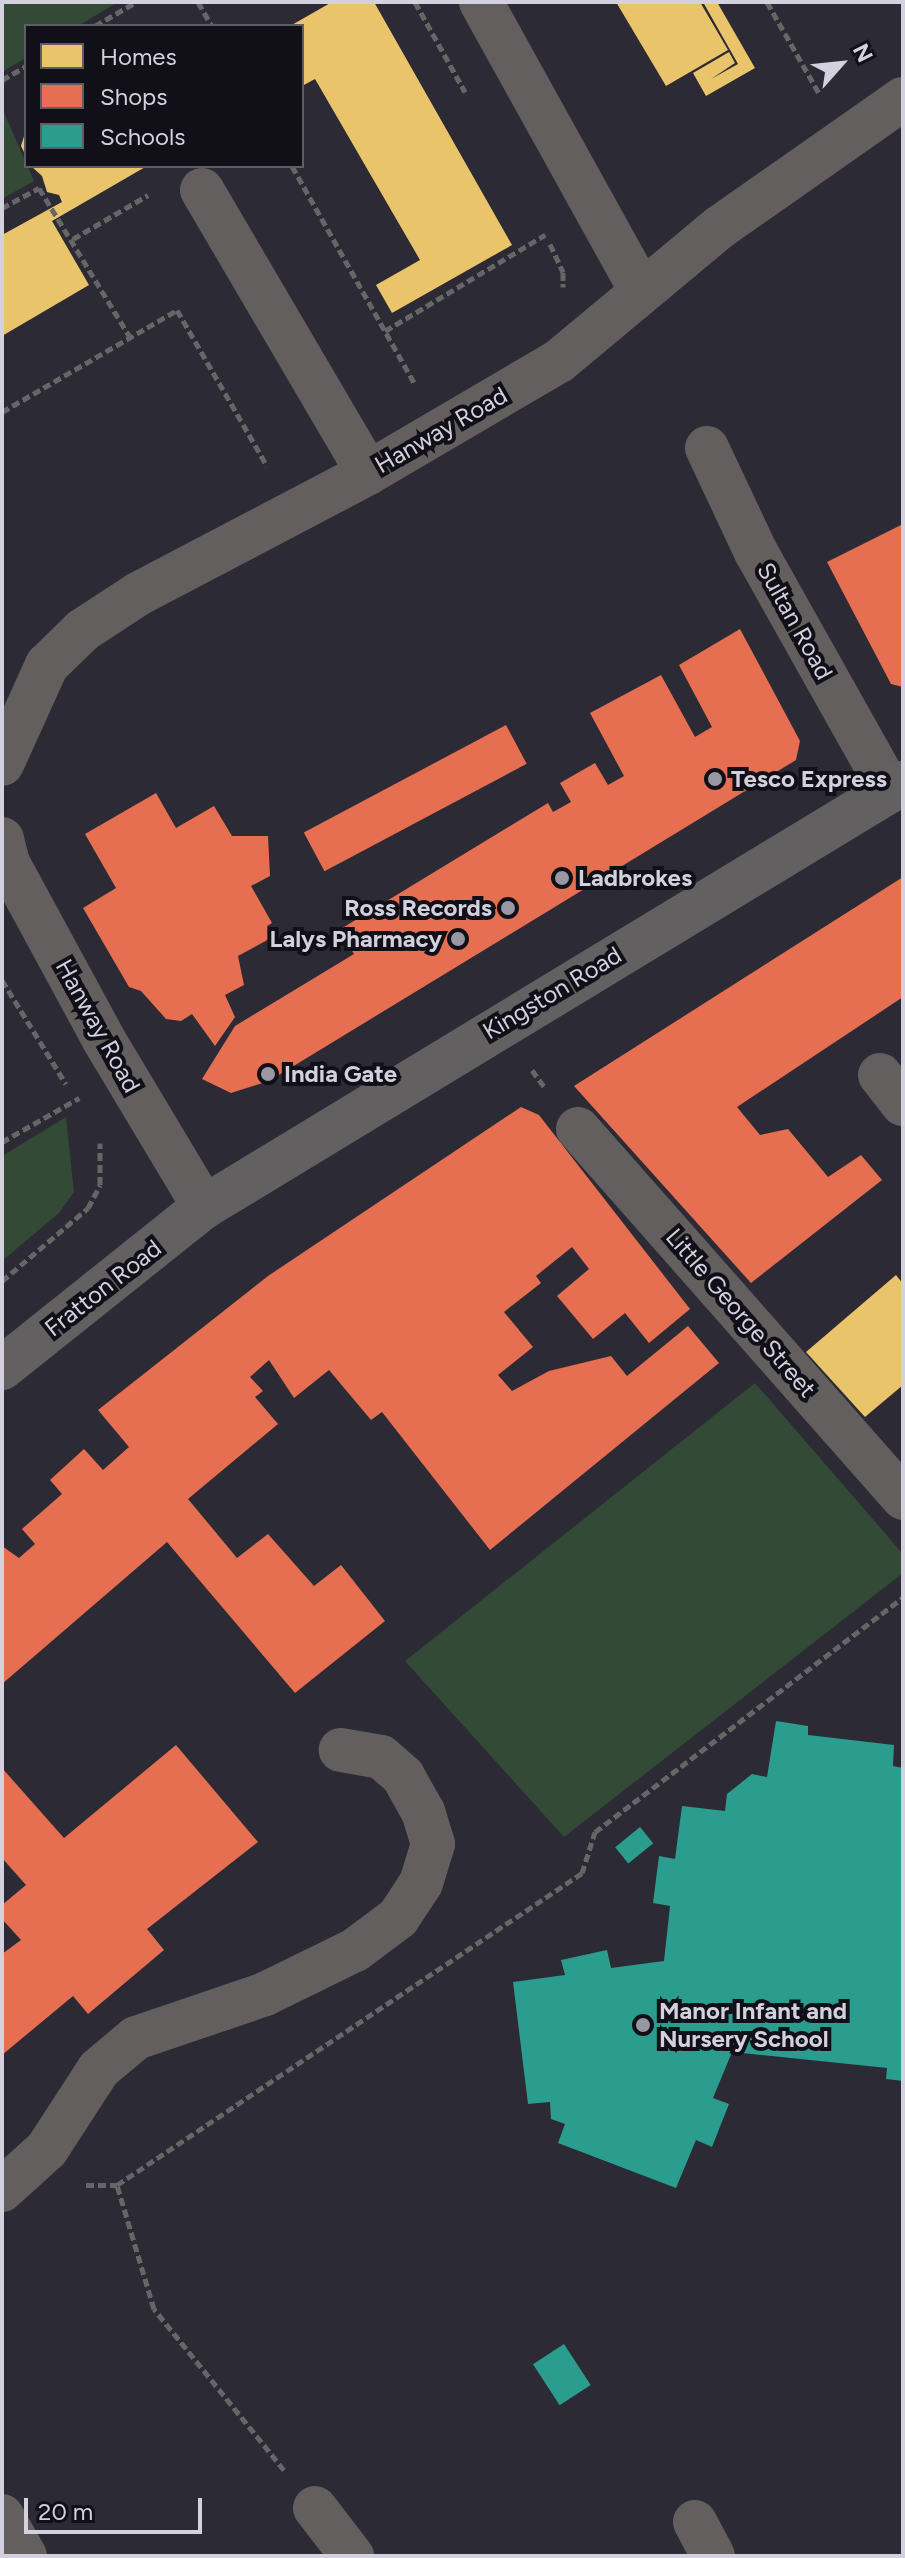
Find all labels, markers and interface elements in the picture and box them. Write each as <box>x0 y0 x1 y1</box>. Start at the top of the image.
legend <box>24 24 304 168</box>
north arrow <box>801 24 881 104</box>
text: N <box>847 39 879 67</box>
text: Homes <box>100 42 177 71</box>
text: Shops <box>100 82 167 111</box>
text: Schools <box>100 122 185 151</box>
street label: Hanway Road <box>370 381 512 479</box>
street label: Sultan Road <box>751 558 839 684</box>
place label: Tesco Express <box>731 765 887 793</box>
marker: Tesco Express <box>706 770 724 788</box>
place label: Ladbrokes <box>578 864 692 892</box>
marker: Ladbrokes <box>553 869 571 887</box>
place label: Ross Records <box>344 894 492 922</box>
marker: Ross Records <box>499 899 517 917</box>
place label: Lalys Pharmacy <box>270 925 442 953</box>
marker: Lalys Pharmacy <box>449 930 467 948</box>
street label: Kingston Road <box>478 940 626 1046</box>
street label: Hanway Road <box>50 954 146 1098</box>
place label: India Gate <box>284 1060 397 1088</box>
marker: India Gate <box>259 1065 277 1083</box>
street label: Little George Street <box>660 1223 822 1403</box>
street label: Fratton Road <box>39 1234 167 1342</box>
place label: Manor Infant and Nursery School <box>659 1997 847 2053</box>
marker: Manor Infant and Nursery School <box>634 2016 652 2034</box>
scale bar <box>28 2482 206 2532</box>
text: 20 m <box>38 2497 93 2526</box>

